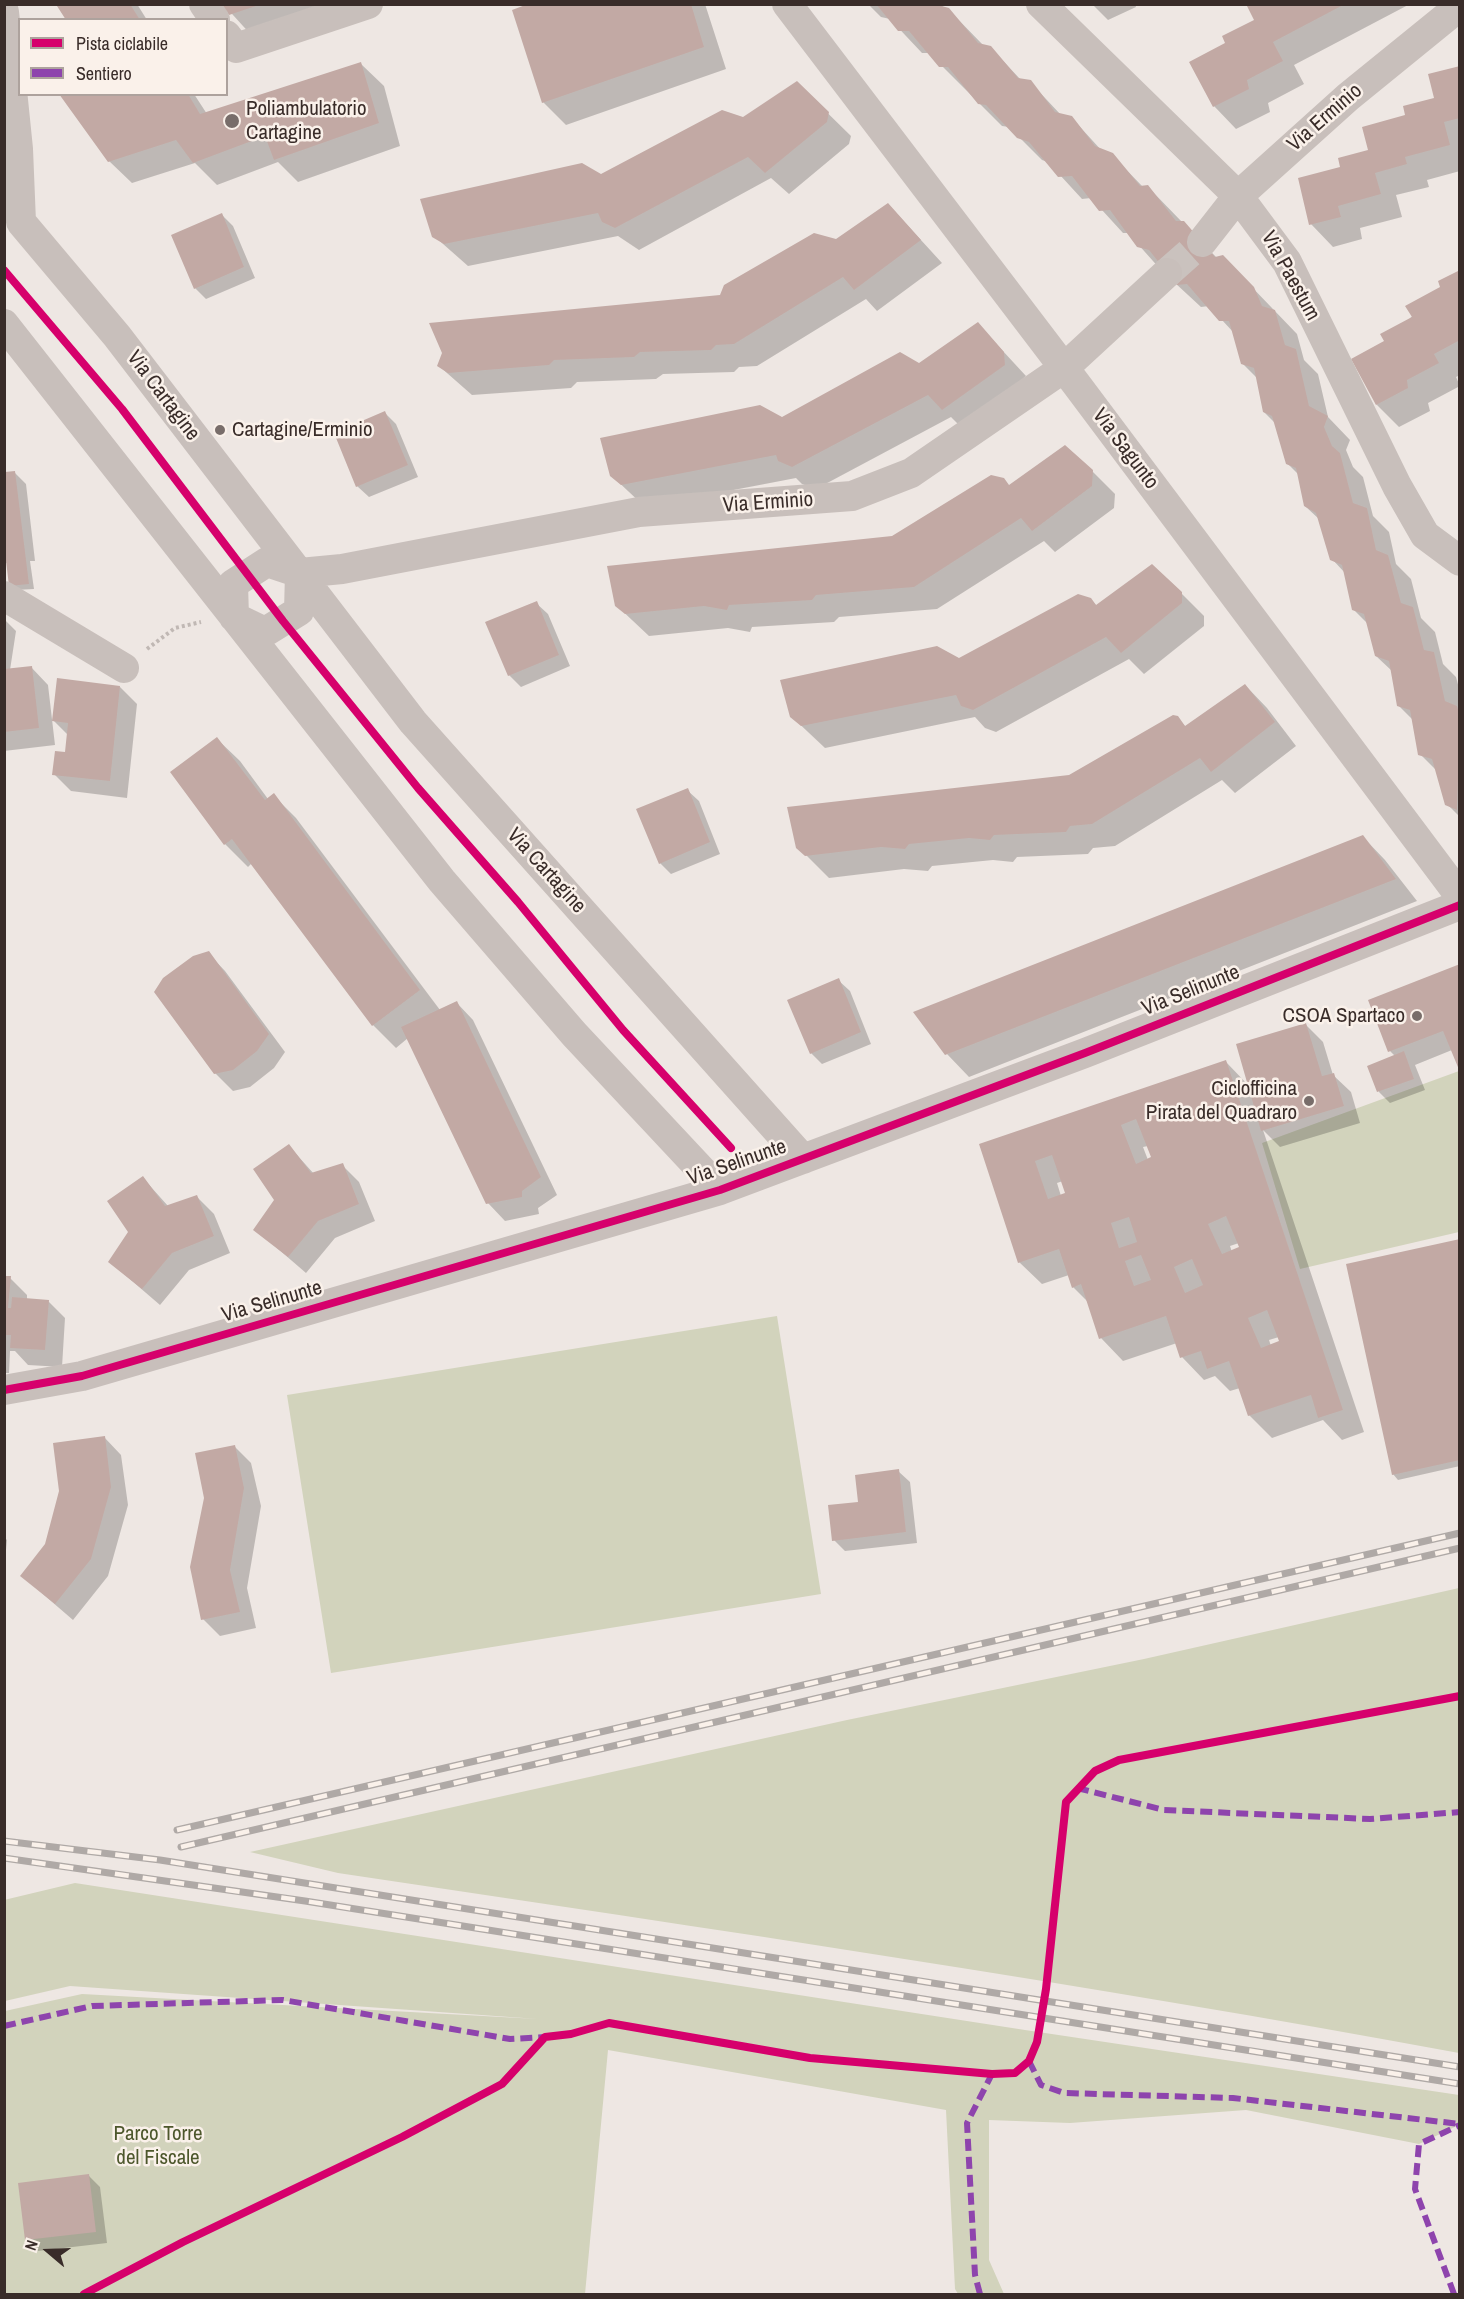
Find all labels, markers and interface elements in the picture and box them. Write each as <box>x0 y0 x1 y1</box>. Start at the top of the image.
legend <box>18 18 228 96</box>
text: Pista ciclabile <box>76 31 168 56</box>
text: Sentiero <box>76 61 132 86</box>
street label: Via Erminio <box>1283 79 1367 157</box>
place label: Poliambulatorio Cartagine <box>246 96 367 146</box>
marker: Poliambulatorio Cartagine <box>223 112 241 130</box>
street label: Via Paestum <box>1255 227 1325 325</box>
street label: Via Cartagine <box>121 346 205 446</box>
street label: Via Sagunto <box>1087 404 1163 494</box>
place label: Cartagine/Erminio <box>232 417 373 443</box>
marker: Cartagine/Erminio <box>213 423 227 437</box>
street label: Via Erminio <box>722 487 814 519</box>
street label: Via Cartagine <box>501 823 591 919</box>
street label: Via Selinunte <box>1138 960 1244 1022</box>
place label: CSOA Spartaco <box>1282 1003 1405 1029</box>
marker: CSOA Spartaco <box>1410 1009 1424 1023</box>
place label: Ciclofficina Pirata del Quadraro <box>1146 1076 1297 1126</box>
marker: Ciclofficina Pirata del Quadraro <box>1302 1094 1316 1108</box>
street label: Via Selinunte <box>684 1134 790 1192</box>
street label: Via Selinunte <box>219 1276 325 1328</box>
park label: Parco Torre del Fiscale <box>114 2121 202 2171</box>
north arrow <box>18 2221 78 2281</box>
text: N <box>19 2237 43 2253</box>

